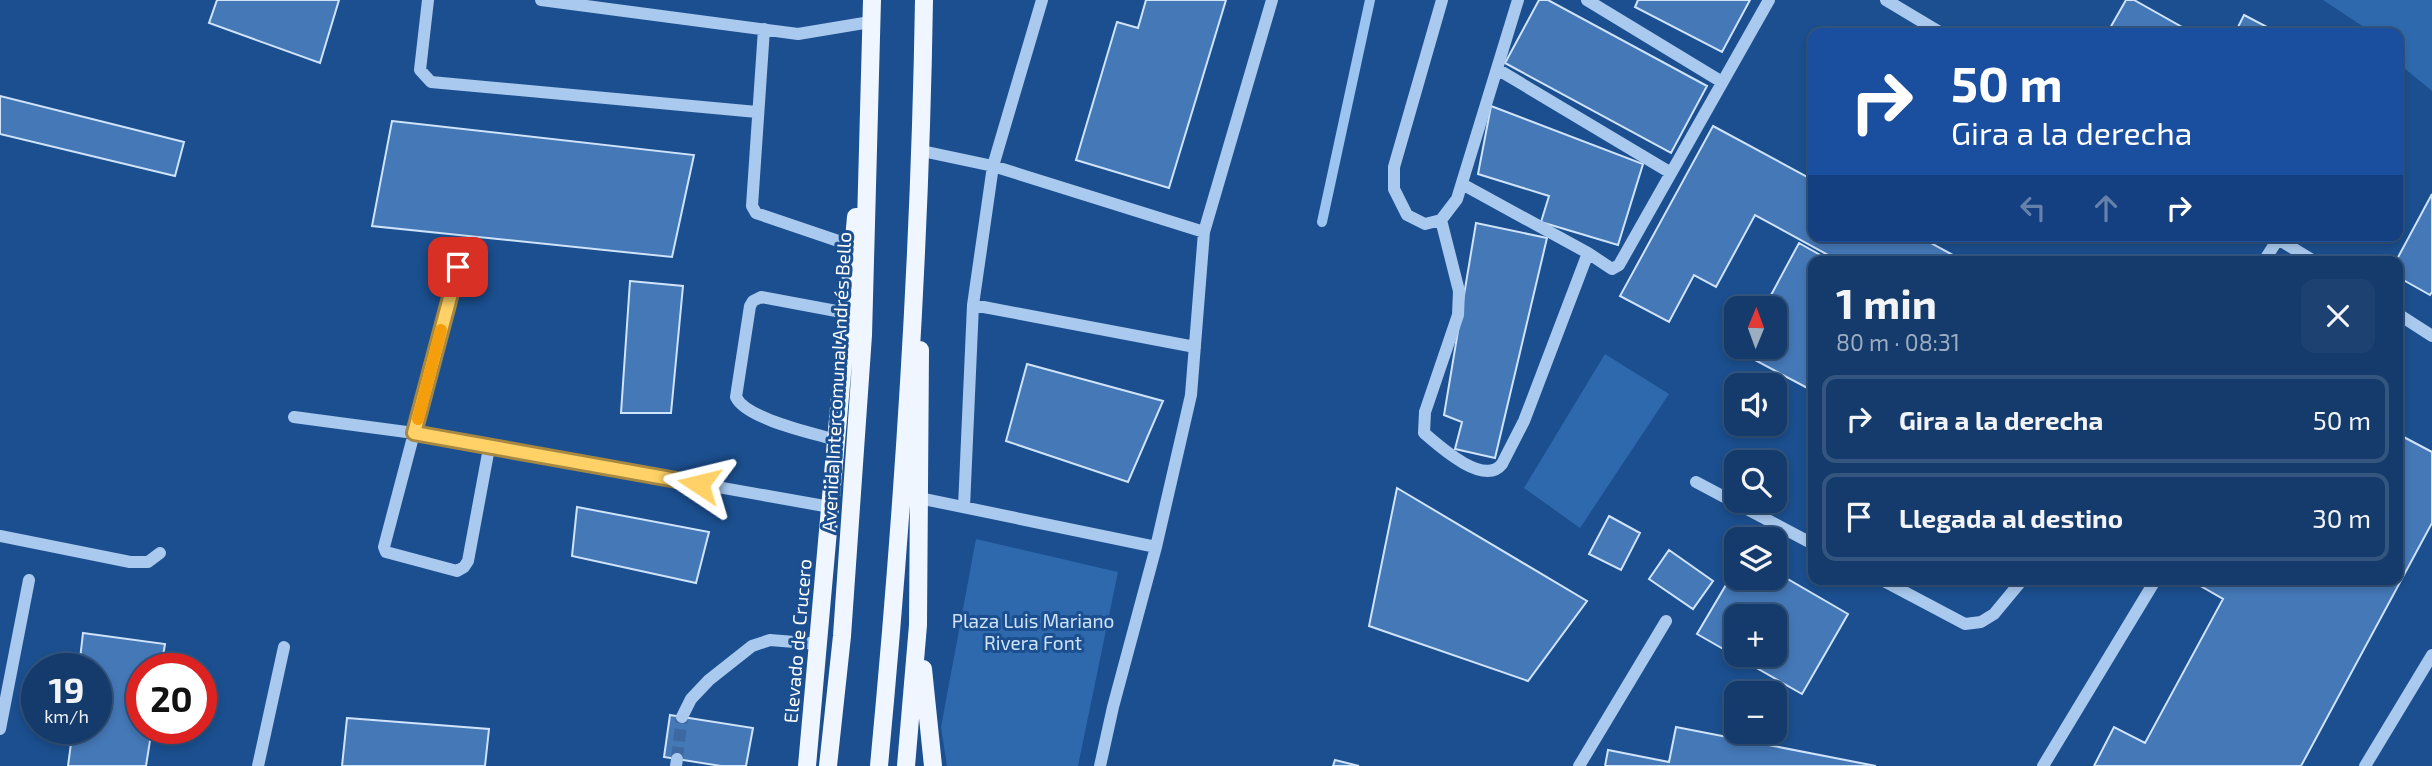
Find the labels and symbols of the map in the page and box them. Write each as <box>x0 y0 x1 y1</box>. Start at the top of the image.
street label: Avenida Intercomunal Andrés Bello <box>817 231 855 533</box>
pin <box>428 237 488 297</box>
north arrow <box>1724 296 1787 359</box>
position arrow <box>662 447 736 521</box>
street label: Elevado de Crucero <box>778 558 816 724</box>
park label: Plaza Luis Mariano Rivera Font <box>952 609 1114 654</box>
speed limit sign: 20 <box>126 653 217 744</box>

